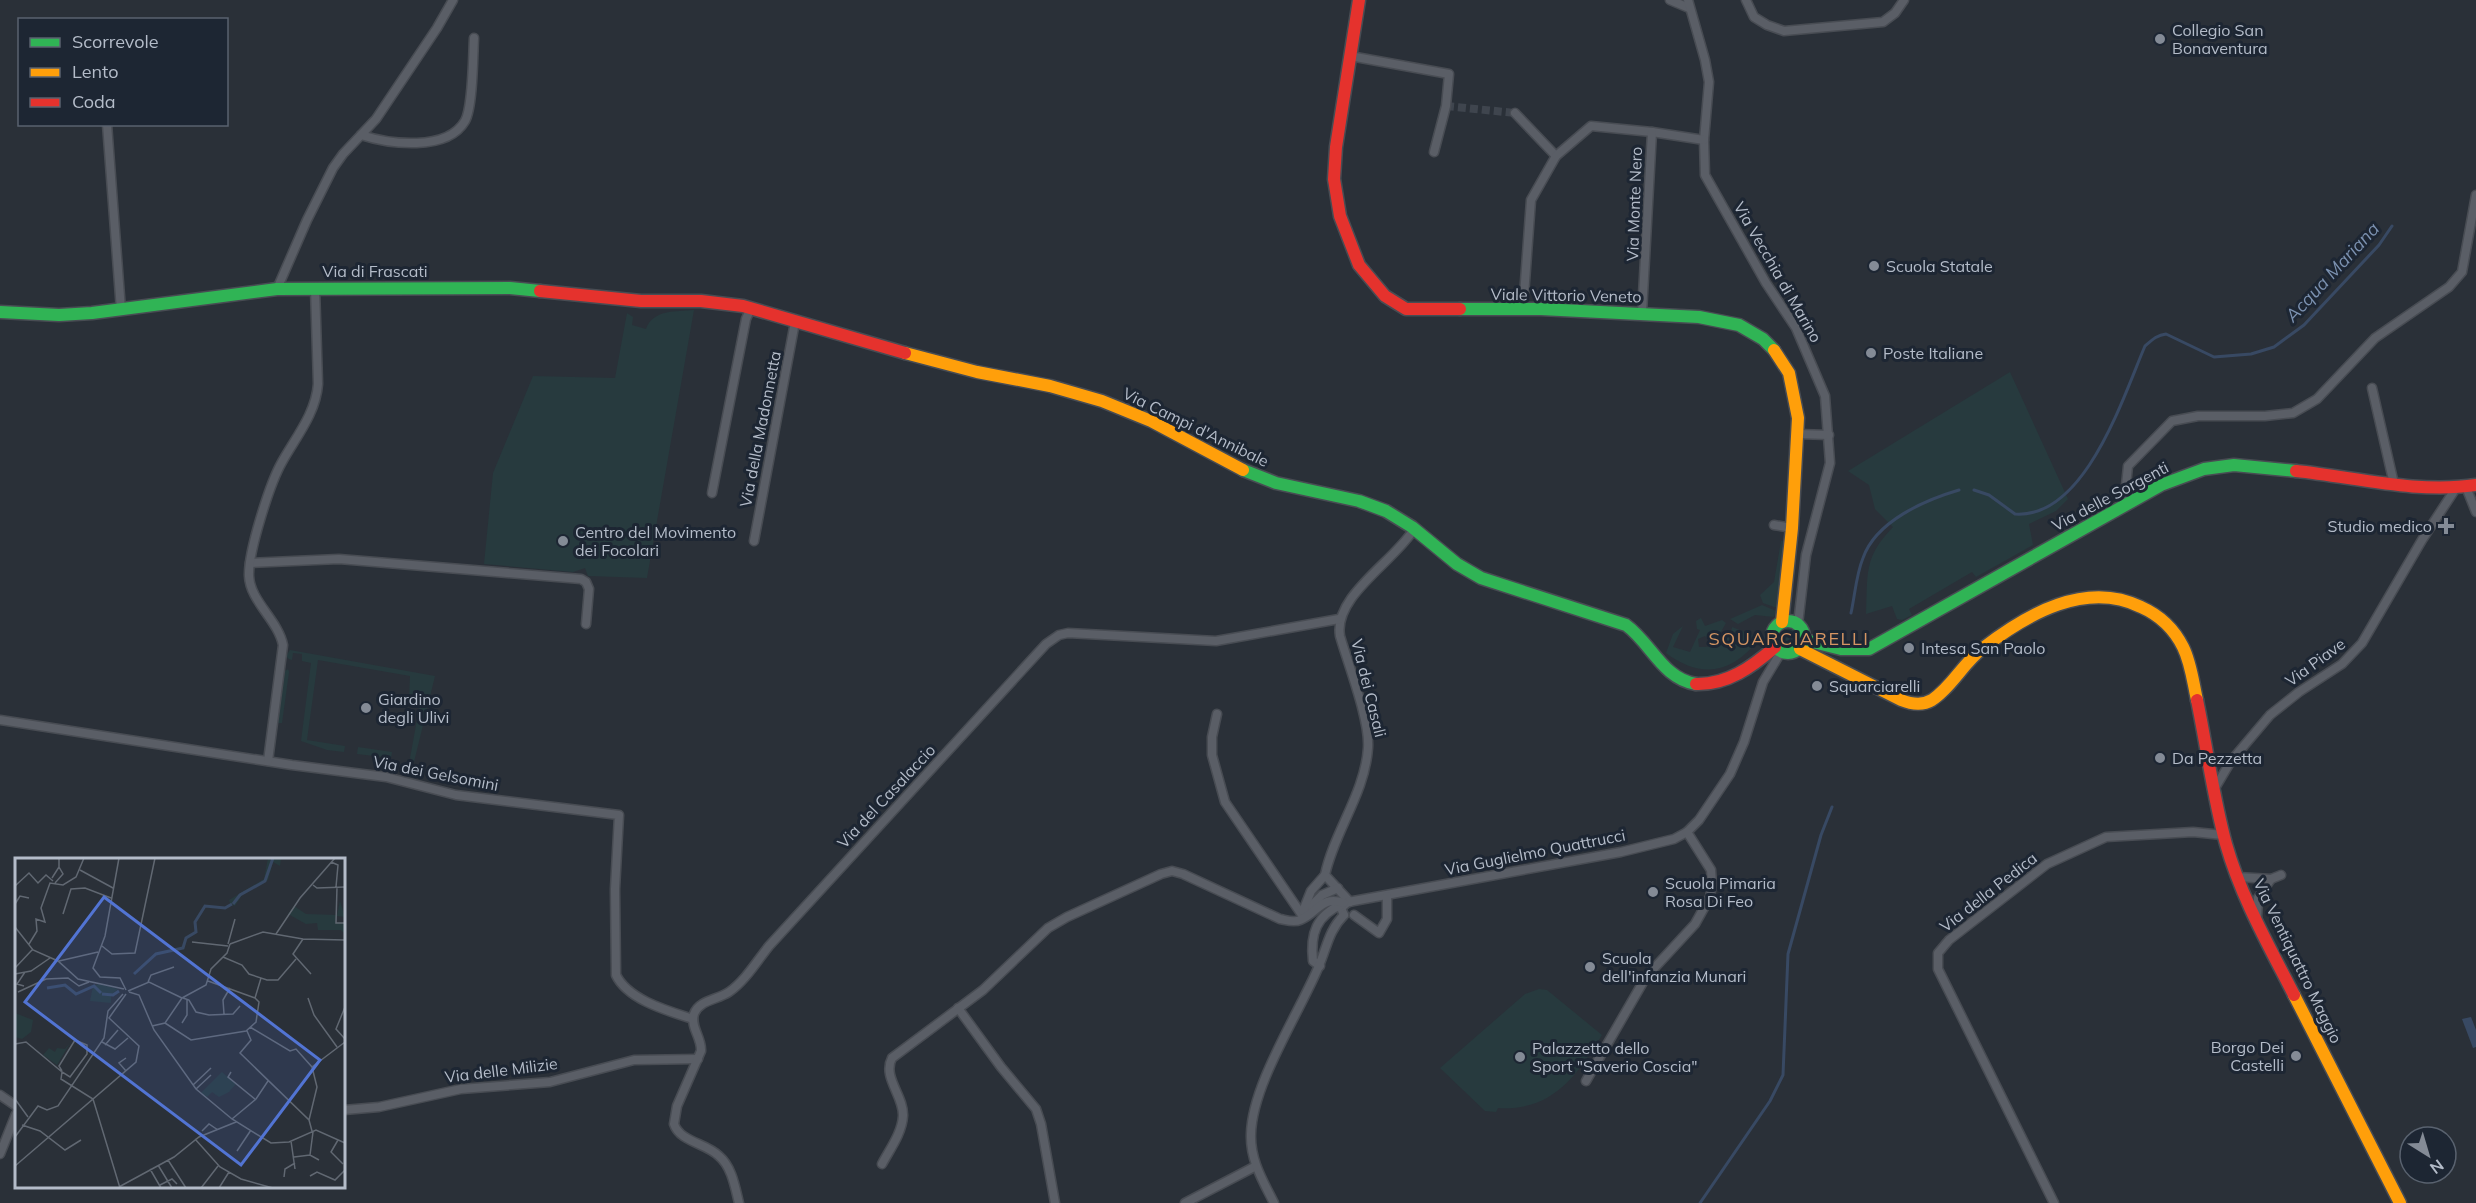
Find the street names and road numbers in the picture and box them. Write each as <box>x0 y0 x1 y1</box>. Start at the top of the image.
street label: Via Monte Nero <box>1622 146 1646 262</box>
street label: Via Vecchia di Marino <box>1729 198 1827 346</box>
street label: Via di Frascati <box>322 261 428 281</box>
street label: Viale Vittorio Veneto <box>1490 284 1642 306</box>
street label: Via della Madonnetta <box>735 349 785 509</box>
street label: Via Campi d'Annibale <box>1120 383 1272 471</box>
street label: Via delle Sorgenti <box>2048 457 2172 535</box>
street label: Via Piave <box>2281 633 2349 691</box>
street label: Via dei Casali <box>1347 637 1391 739</box>
street label: Via del Casalaccio <box>833 740 939 852</box>
street label: Via dei Gelsomini <box>372 751 500 795</box>
street label: Via Guglielmo Quattrucci <box>1443 825 1627 879</box>
street label: Via della Pedica <box>1935 848 2041 936</box>
street label: Via Ventiquattro Maggio <box>2249 876 2347 1046</box>
street label: Via delle Milizie <box>443 1053 559 1087</box>

